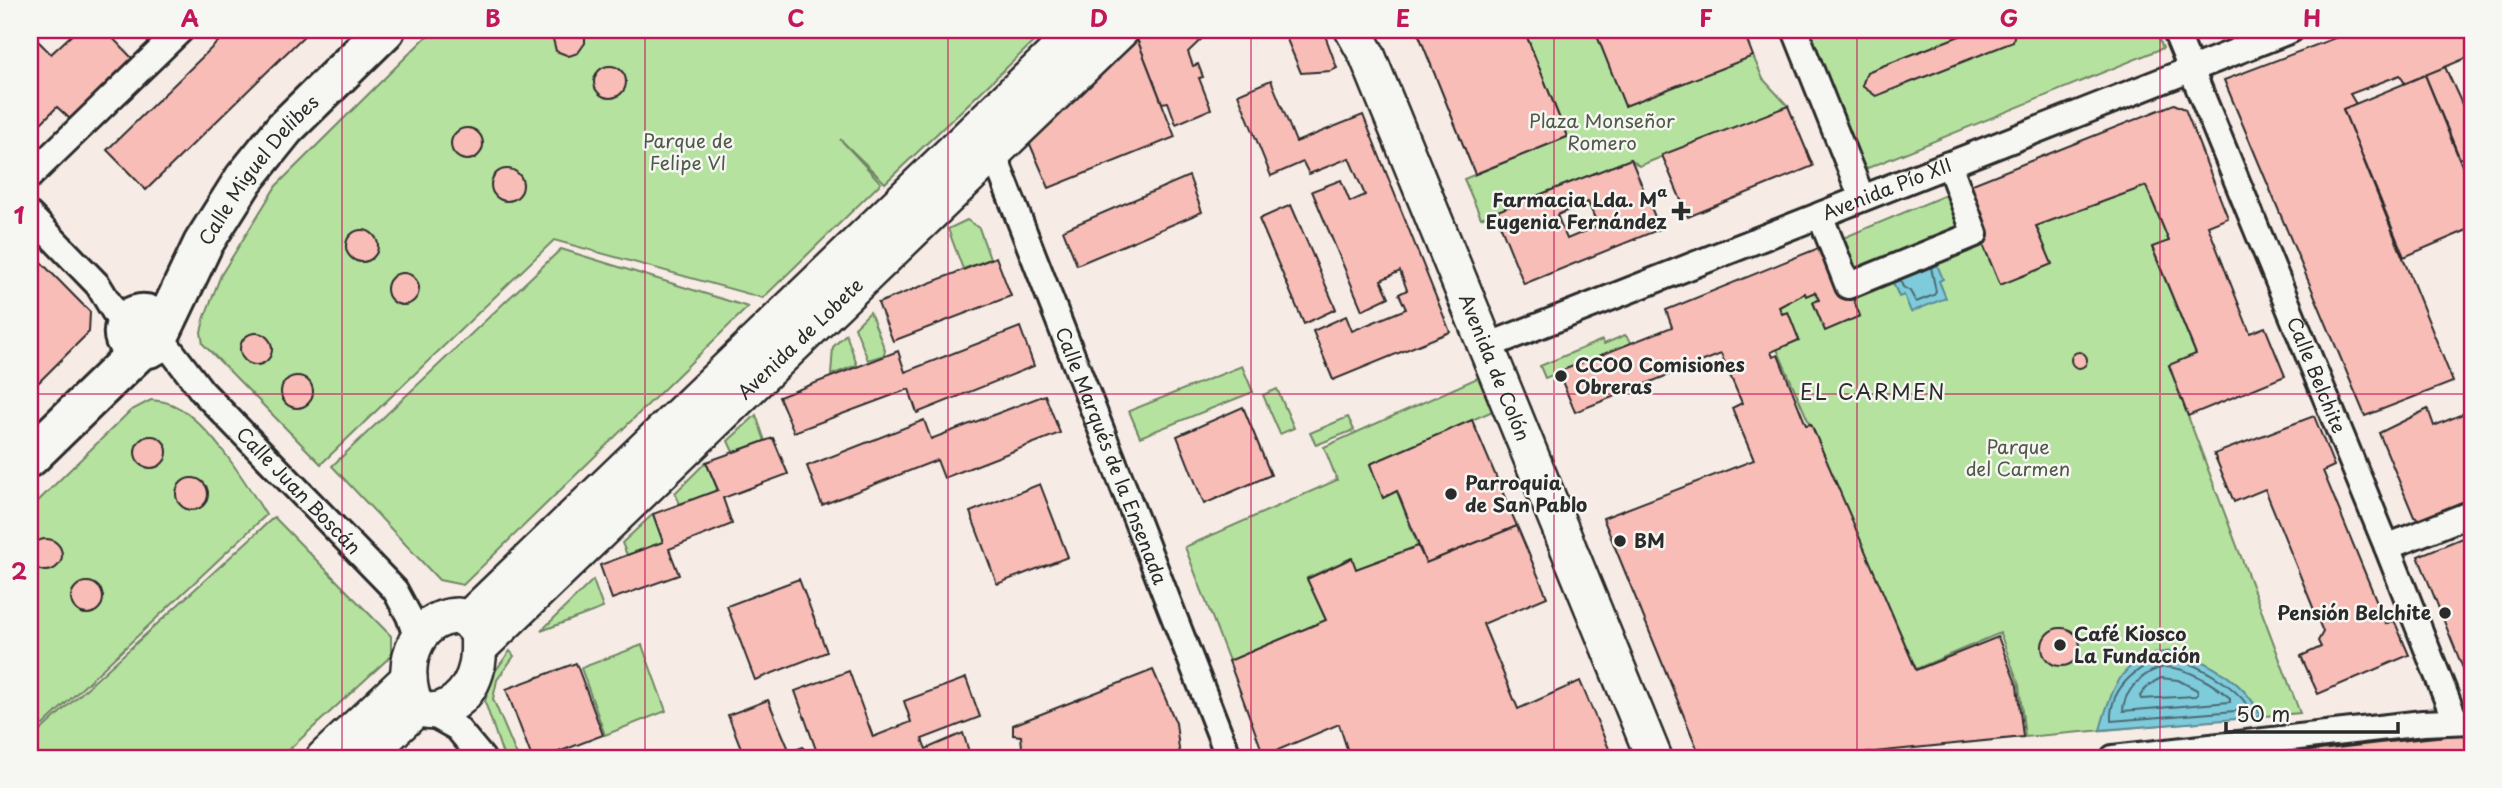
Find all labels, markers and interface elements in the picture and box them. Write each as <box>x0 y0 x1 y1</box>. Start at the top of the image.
text: A <box>181 0 199 35</box>
text: B <box>485 0 501 35</box>
text: C <box>787 0 805 35</box>
text: D <box>1090 0 1108 35</box>
text: E <box>1396 0 1410 35</box>
text: F <box>1699 0 1713 35</box>
text: G <box>2000 0 2018 35</box>
text: H <box>2303 0 2321 35</box>
street label: Calle Miguel Delibes <box>191 88 324 250</box>
park label: Plaza Monseñor Romero <box>1529 106 1675 156</box>
park label: Parque de Felipe VI <box>643 126 733 176</box>
street label: Avenida Pío XII <box>1818 150 1956 226</box>
place label: Farmacia Lda. Mª Eugenia Fernández <box>1486 185 1668 235</box>
text: 1 <box>14 197 25 232</box>
marker: Farmacia Lda. Mª Eugenia Fernández <box>1673 203 1689 219</box>
street label: Avenida de Lobete <box>731 271 869 405</box>
street label: Avenida de Colón <box>1453 289 1538 445</box>
street label: Calle Belchite <box>2281 312 2354 437</box>
street label: Calle Marqués de la Ensenada <box>1049 322 1175 588</box>
place label: CCOO Comisiones Obreras <box>1575 350 1745 400</box>
marker: CCOO Comisiones Obreras <box>1553 368 1569 384</box>
district label: EL CARMEN <box>1800 375 1946 407</box>
street label: Calle Juan Boscán <box>231 420 368 560</box>
park label: Parque del Carmen <box>1966 432 2070 482</box>
place label: Parroquia de San Pablo <box>1465 468 1587 518</box>
marker: Parroquia de San Pablo <box>1443 486 1459 502</box>
place label: BM <box>1634 526 1665 554</box>
marker: BM <box>1612 533 1628 549</box>
text: 2 <box>11 553 27 588</box>
place label: Pensión Belchite <box>2277 598 2431 626</box>
marker: Pensión Belchite <box>2437 605 2453 621</box>
place label: Café Kiosco La Fundación <box>2074 619 2201 669</box>
marker: Café Kiosco La Fundación <box>2052 637 2068 653</box>
scale bar <box>2226 690 2397 734</box>
text: 50 m <box>2236 697 2290 729</box>

